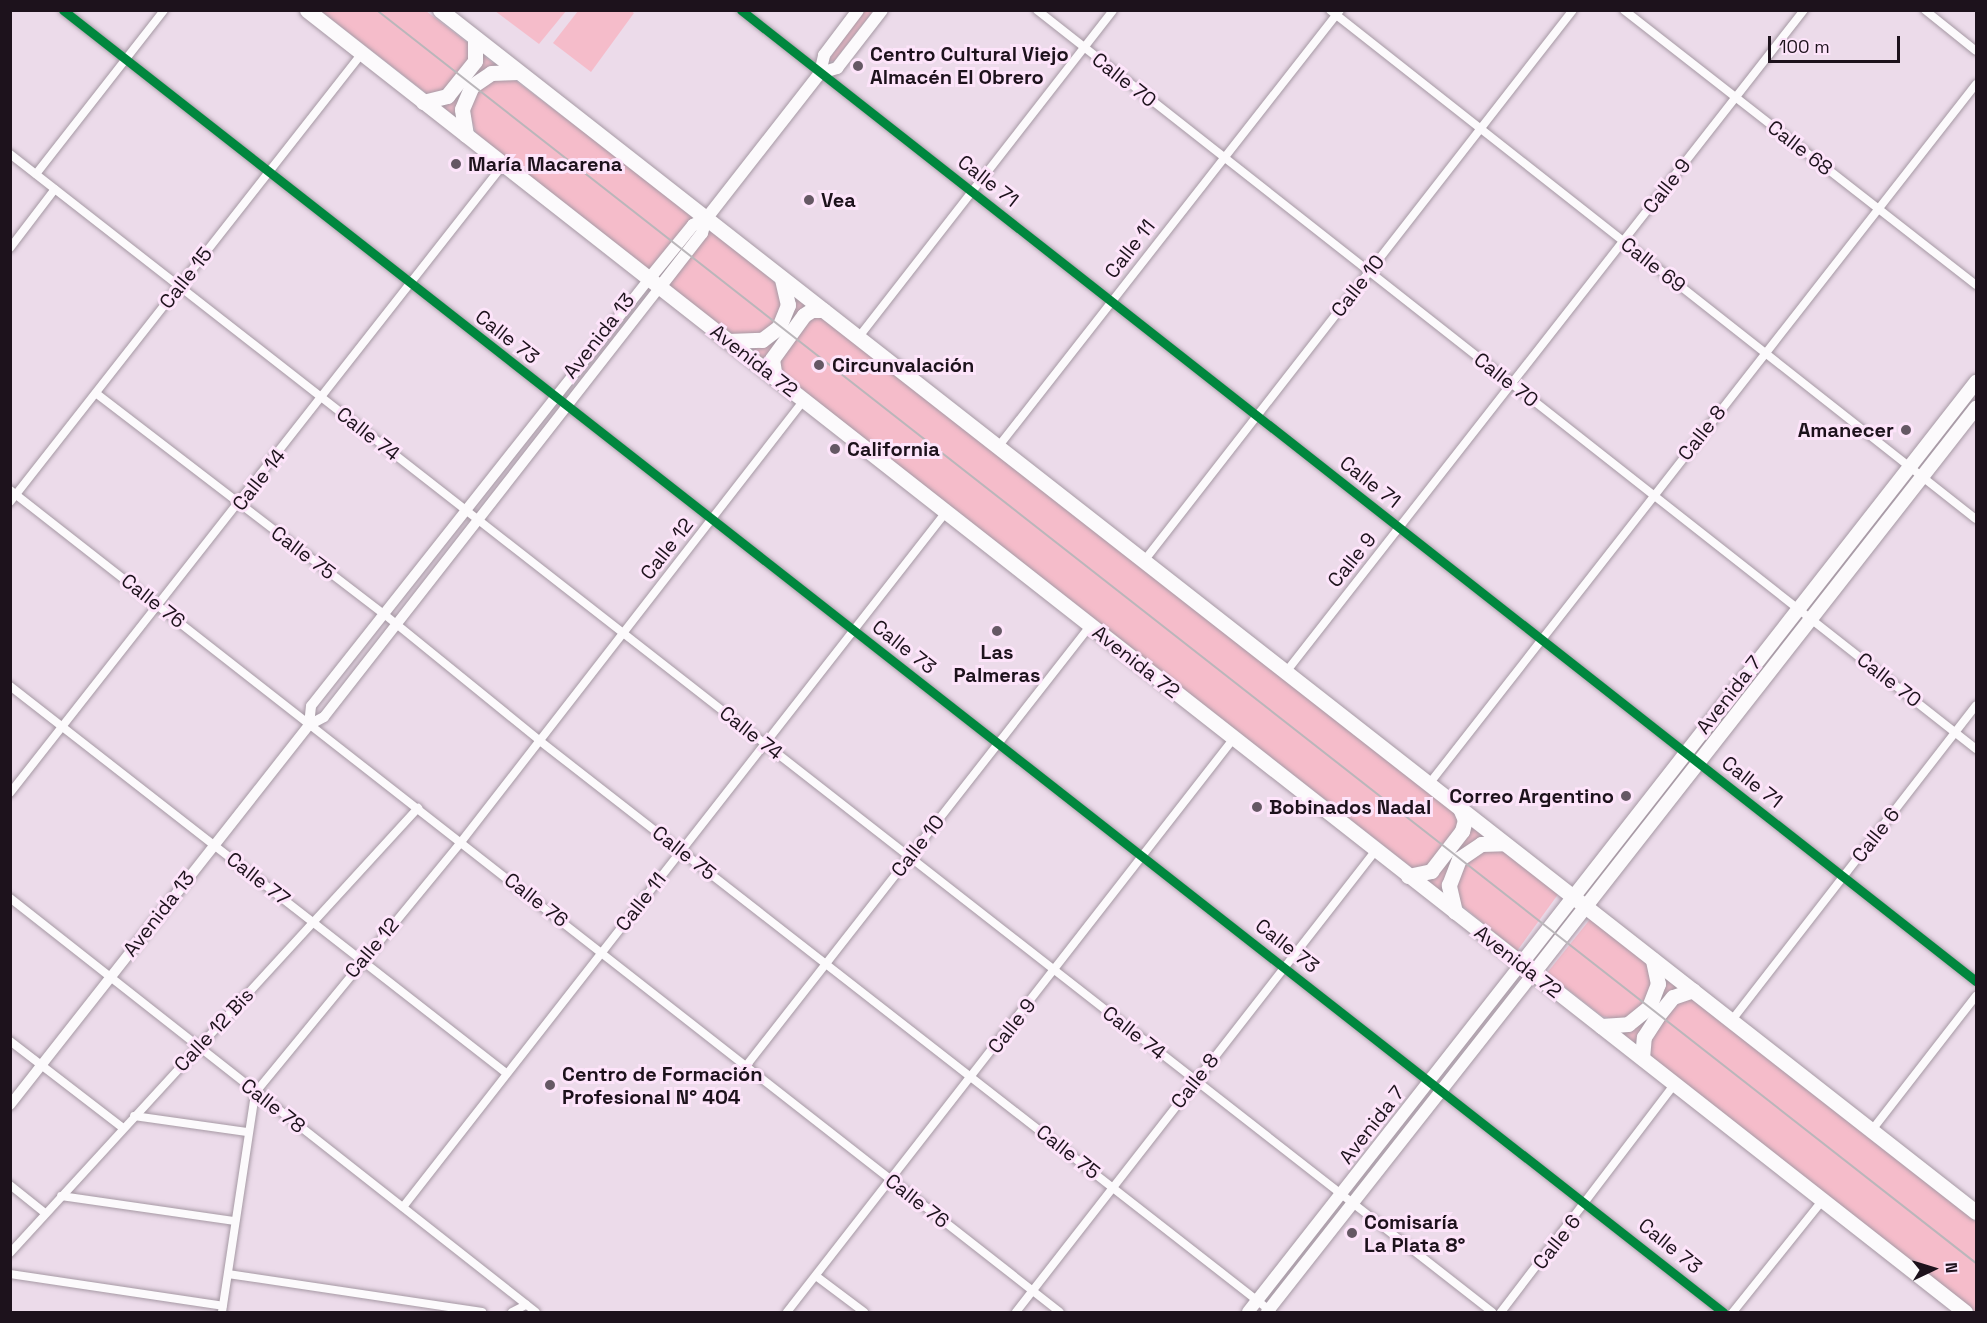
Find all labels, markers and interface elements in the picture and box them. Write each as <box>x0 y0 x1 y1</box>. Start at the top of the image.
scale bar <box>1771 24 1903 62</box>
text: 100 m <box>1779 35 1830 58</box>
place label: Centro Cultural Viejo Almacén El Obrero <box>870 42 1069 89</box>
street label: Calle 70 <box>1087 47 1161 113</box>
marker: Centro Cultural Viejo Almacén El Obrero <box>851 59 865 73</box>
street label: Calle 68 <box>1763 115 1837 181</box>
street label: Calle 71 <box>953 150 1023 212</box>
place label: María Macarena <box>468 152 622 176</box>
street label: Calle 9 <box>1638 154 1696 218</box>
marker: María Macarena <box>449 157 463 171</box>
place label: Vea <box>821 188 856 212</box>
marker: Vea <box>802 193 816 207</box>
street label: Calle 11 <box>1100 215 1160 283</box>
street label: Calle 69 <box>1616 232 1690 298</box>
street label: Calle 15 <box>155 242 217 314</box>
street label: Calle 10 <box>1326 250 1390 322</box>
street label: Avenida 13 <box>558 289 640 383</box>
street label: Calle 73 <box>470 305 544 369</box>
street label: Avenida 72 <box>706 319 802 403</box>
street label: Calle 70 <box>1469 347 1543 413</box>
place label: Circunvalación <box>832 353 974 377</box>
marker: Circunvalación <box>810 356 828 374</box>
street label: Calle 8 <box>1673 401 1731 465</box>
street label: Calle 74 <box>332 402 404 466</box>
place label: Amanecer <box>1798 418 1894 442</box>
marker: Amanecer <box>1899 423 1913 437</box>
place label: California <box>847 437 940 461</box>
marker: California <box>828 442 842 456</box>
street label: Calle 14 <box>227 444 291 516</box>
street label: Calle 71 <box>1335 451 1405 513</box>
street label: Calle 12 <box>636 513 698 585</box>
street label: Calle 75 <box>266 521 340 585</box>
street label: Calle 9 <box>1323 528 1381 592</box>
street label: Calle 76 <box>116 569 190 633</box>
street label: Calle 73 <box>867 615 941 679</box>
street label: Avenida 72 <box>1088 620 1184 704</box>
marker: Las Palmeras <box>990 624 1004 638</box>
place label: Las Palmeras <box>953 640 1041 687</box>
street label: Calle 70 <box>1852 647 1926 713</box>
street label: Avenida 7 <box>1691 651 1767 739</box>
street label: Calle 74 <box>715 701 787 765</box>
street label: Calle 71 <box>1717 751 1787 813</box>
place label: Correo Argentino <box>1449 784 1614 808</box>
marker: Correo Argentino <box>1619 789 1633 803</box>
place label: Bobinados Nadal <box>1269 795 1431 819</box>
marker: Bobinados Nadal <box>1250 800 1264 814</box>
street label: Calle 6 <box>1847 803 1905 867</box>
street label: Calle 10 <box>886 810 950 882</box>
street label: Calle 75 <box>647 821 721 885</box>
street label: Calle 77 <box>222 847 294 911</box>
street label: Avenida 13 <box>118 867 200 961</box>
street label: Calle 76 <box>499 868 573 932</box>
street label: Calle 11 <box>611 868 671 936</box>
street label: Calle 12 <box>340 913 404 983</box>
street label: Calle 73 <box>1250 914 1324 978</box>
street label: Avenida 72 <box>1470 920 1566 1004</box>
street label: Calle 12 Bis <box>169 983 259 1077</box>
street label: Calle 9 <box>983 994 1041 1058</box>
street label: Calle 74 <box>1098 1001 1170 1065</box>
street label: Calle 8 <box>1166 1049 1224 1113</box>
place label: Centro de Formación Profesional N° 404 <box>562 1062 763 1109</box>
street label: Calle 78 <box>236 1074 310 1138</box>
marker: Centro de Formación Profesional N° 404 <box>543 1078 557 1092</box>
street label: Avenida 7 <box>1334 1081 1410 1169</box>
street label: Calle 75 <box>1031 1120 1105 1184</box>
street label: Calle 76 <box>880 1169 954 1233</box>
place label: Comisaría La Plata 8° <box>1364 1210 1465 1257</box>
street label: Calle 6 <box>1528 1210 1586 1274</box>
street label: Calle 73 <box>1634 1213 1706 1279</box>
marker: Comisaría La Plata 8° <box>1345 1226 1359 1240</box>
north arrow <box>1903 1239 1963 1299</box>
text: N <box>1941 1262 1962 1274</box>

